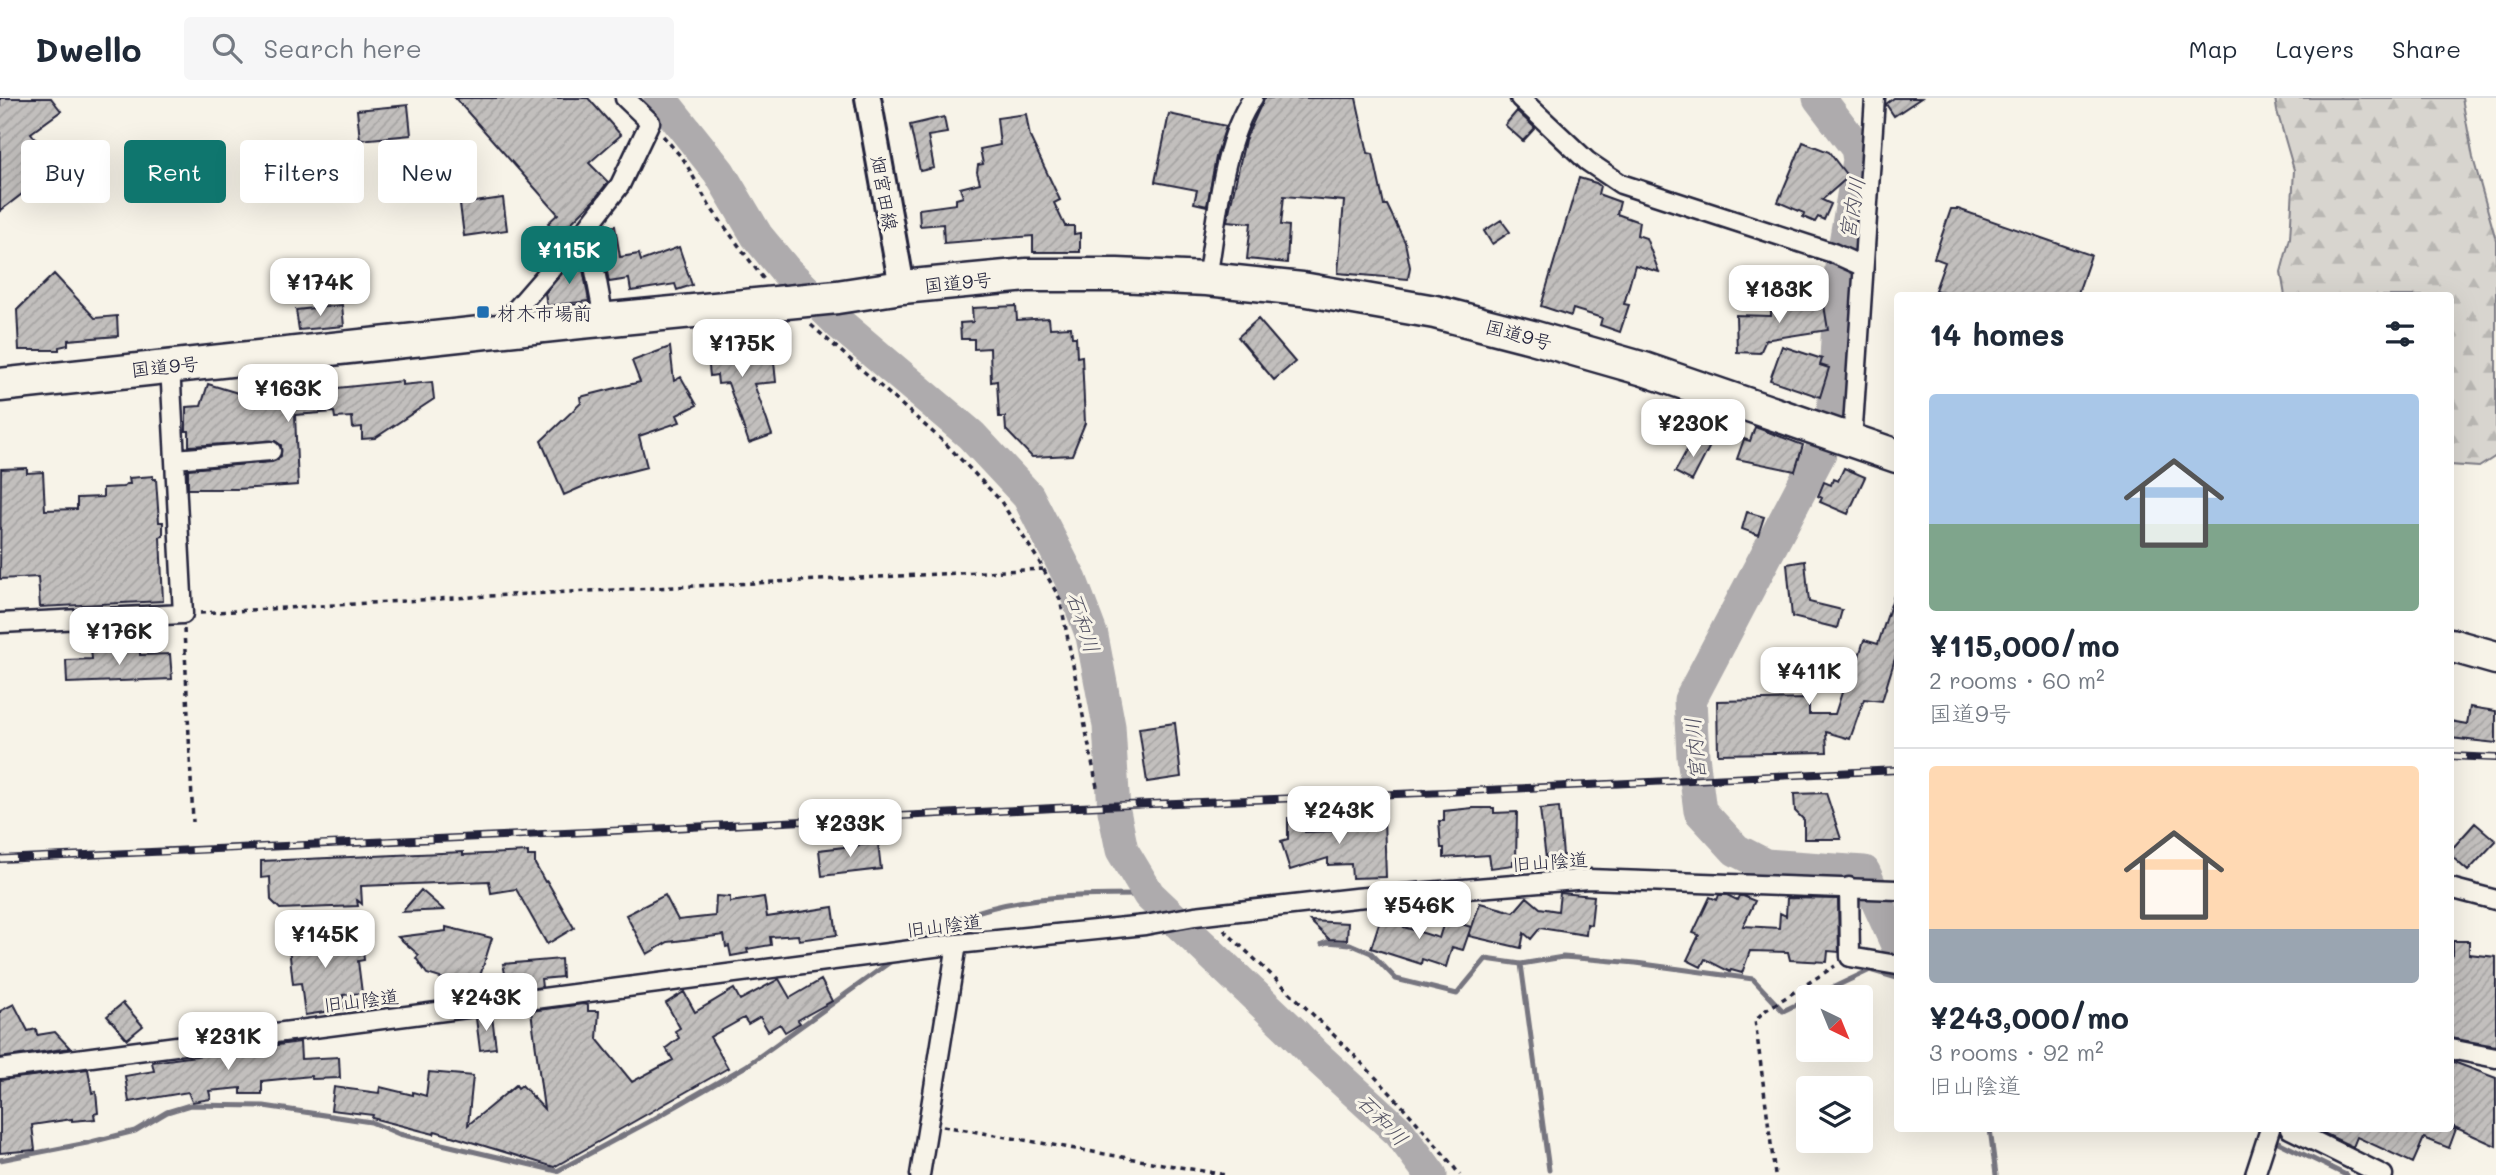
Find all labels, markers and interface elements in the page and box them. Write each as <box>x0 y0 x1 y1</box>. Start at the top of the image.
search box <box>184 17 674 80</box>
text: Dwello <box>35 27 142 70</box>
icon: search <box>208 29 246 67</box>
text: Search here <box>264 31 422 65</box>
text: Map <box>2189 33 2237 64</box>
text: Layers <box>2275 33 2354 64</box>
text: Share <box>2392 33 2461 64</box>
chip: Buy <box>21 140 110 203</box>
chip: Rent <box>124 140 226 203</box>
chip: Filters <box>240 140 364 203</box>
chip: New <box>378 140 477 203</box>
street label: 畑宮田線 <box>866 153 904 233</box>
water label: 宮内川 <box>1832 175 1870 241</box>
pin: ¥115K <box>520 226 618 286</box>
text: ¥115K <box>537 234 601 264</box>
pin: ¥174K <box>271 258 369 318</box>
text: ¥174K <box>286 266 354 296</box>
street label: 国道9号 <box>923 266 993 298</box>
pin: ¥183K <box>1730 266 1828 325</box>
text: ¥183K <box>1745 273 1813 303</box>
place label: 材木市場前 <box>497 300 592 325</box>
marker: 材木市場前 <box>475 304 491 320</box>
street label: 国道9号 <box>1483 313 1555 355</box>
text: 14 homes <box>1929 314 2065 354</box>
icon: filters <box>2381 315 2419 353</box>
pin: ¥175K <box>693 320 791 379</box>
text: ¥175K <box>709 327 775 357</box>
street label: 国道9号 <box>130 350 200 382</box>
pin: ¥163K <box>239 364 337 424</box>
text: ¥163K <box>254 372 322 402</box>
pin: ¥230K <box>1644 400 1742 459</box>
text: ¥230K <box>1657 407 1729 437</box>
icon: home <box>2111 440 2237 566</box>
water label: 石和川 <box>1061 588 1107 656</box>
pin: ¥176K <box>70 608 168 667</box>
text: ¥176K <box>85 615 153 645</box>
text: ¥115,000/mo <box>1929 625 2119 665</box>
pin: ¥411K <box>1760 648 1858 707</box>
text: ¥411K <box>1776 655 1842 685</box>
text: 2 rooms · 60 m² <box>1929 665 2105 695</box>
text: 国道9号 <box>1929 698 2012 728</box>
water label: 宮内川 <box>1678 716 1710 782</box>
pin: ¥243K <box>1290 786 1388 846</box>
text: ¥243K <box>1303 794 1375 824</box>
pin: ¥233K <box>801 800 899 859</box>
text: ¥233K <box>815 807 885 837</box>
icon: home <box>2111 812 2237 938</box>
street label: 旧山陰道 <box>1511 846 1589 876</box>
pin: ¥546K <box>1370 882 1468 941</box>
text: ¥546K <box>1383 889 1455 919</box>
street label: 旧山陰道 <box>905 908 983 942</box>
pin: ¥145K <box>276 910 374 970</box>
text: ¥145K <box>291 918 359 948</box>
pin: ¥243K <box>437 974 535 1033</box>
text: ¥243K <box>450 981 522 1011</box>
street label: 旧山陰道 <box>322 983 400 1017</box>
north arrow <box>1796 985 1872 1062</box>
map controls <box>1796 985 1873 1153</box>
text: ¥243,000/mo <box>1929 997 2129 1037</box>
pin: ¥231K <box>179 1012 277 1072</box>
text: ¥231K <box>194 1020 262 1050</box>
text: 3 rooms · 92 m² <box>1929 1037 2104 1067</box>
text: 旧山陰道 <box>1929 1070 2021 1100</box>
button: layers <box>1796 1076 1873 1153</box>
water label: 石和川 <box>1351 1087 1415 1151</box>

